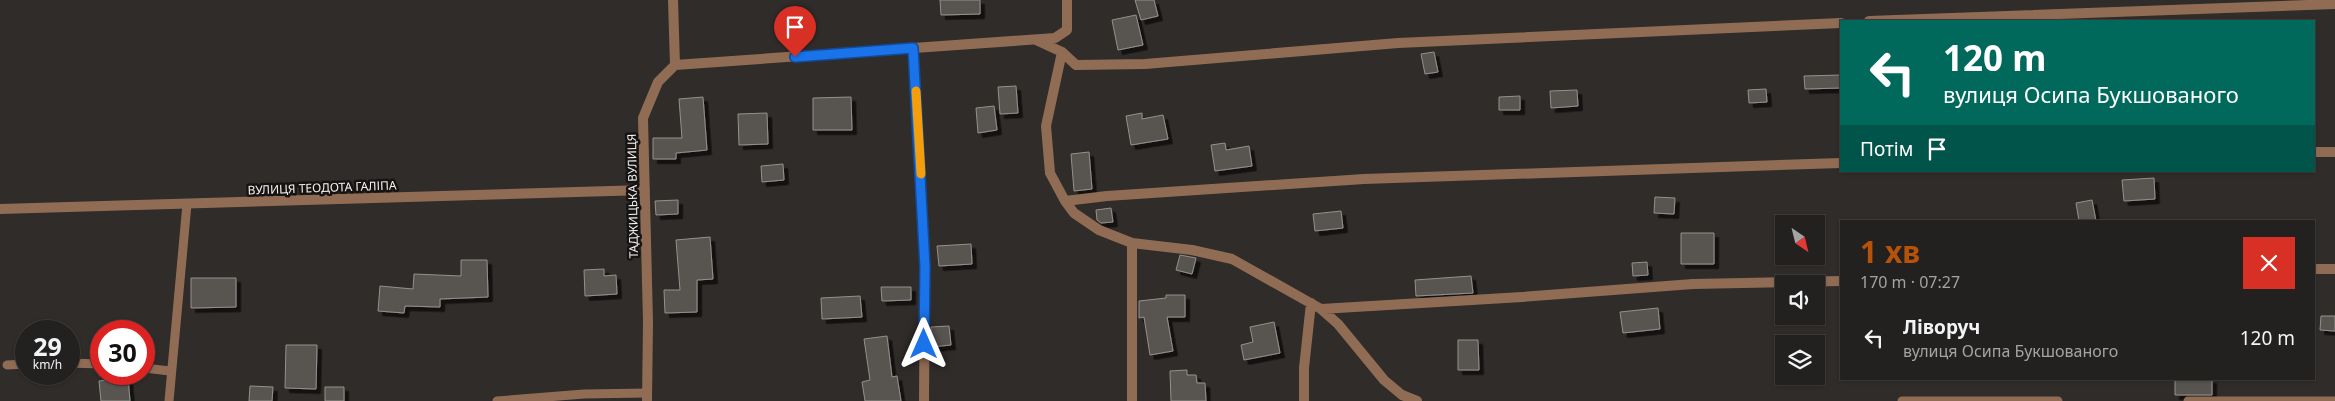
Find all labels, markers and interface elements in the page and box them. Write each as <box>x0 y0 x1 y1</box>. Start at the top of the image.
pin <box>774 6 816 57</box>
icon: arrive <box>781 13 809 41</box>
text: 120 m <box>1943 34 2046 81</box>
icon: left <box>1860 40 1925 105</box>
text: вулиця Осипа Букшованого <box>1943 79 2239 109</box>
street label: ТАДЖИЦЬКА ВУЛИЦЯ <box>623 134 642 259</box>
icon: arrive <box>1923 135 1951 163</box>
text: Потім <box>1860 136 1913 162</box>
street label: ВУЛИЦЯ ТЕОДОТА ГАЛІПА <box>247 176 397 199</box>
north arrow <box>1775 215 1825 265</box>
map controls <box>1775 215 1825 385</box>
text: 1 хв <box>1860 231 1920 272</box>
button: close <box>2243 237 2295 289</box>
text: 170 m · 07:27 <box>1860 271 1960 293</box>
button: sound <box>1775 275 1825 325</box>
text: Ліворуч <box>1903 314 1980 340</box>
position arrow <box>897 317 949 369</box>
speed limit sign: 30 <box>90 320 155 385</box>
icon: left <box>1860 324 1888 352</box>
text: 120 m <box>2240 325 2295 351</box>
text: 29 <box>33 329 62 363</box>
button: layers <box>1775 335 1825 385</box>
text: вулиця Осипа Букшованого <box>1903 340 2118 362</box>
text: km/h <box>33 356 62 373</box>

